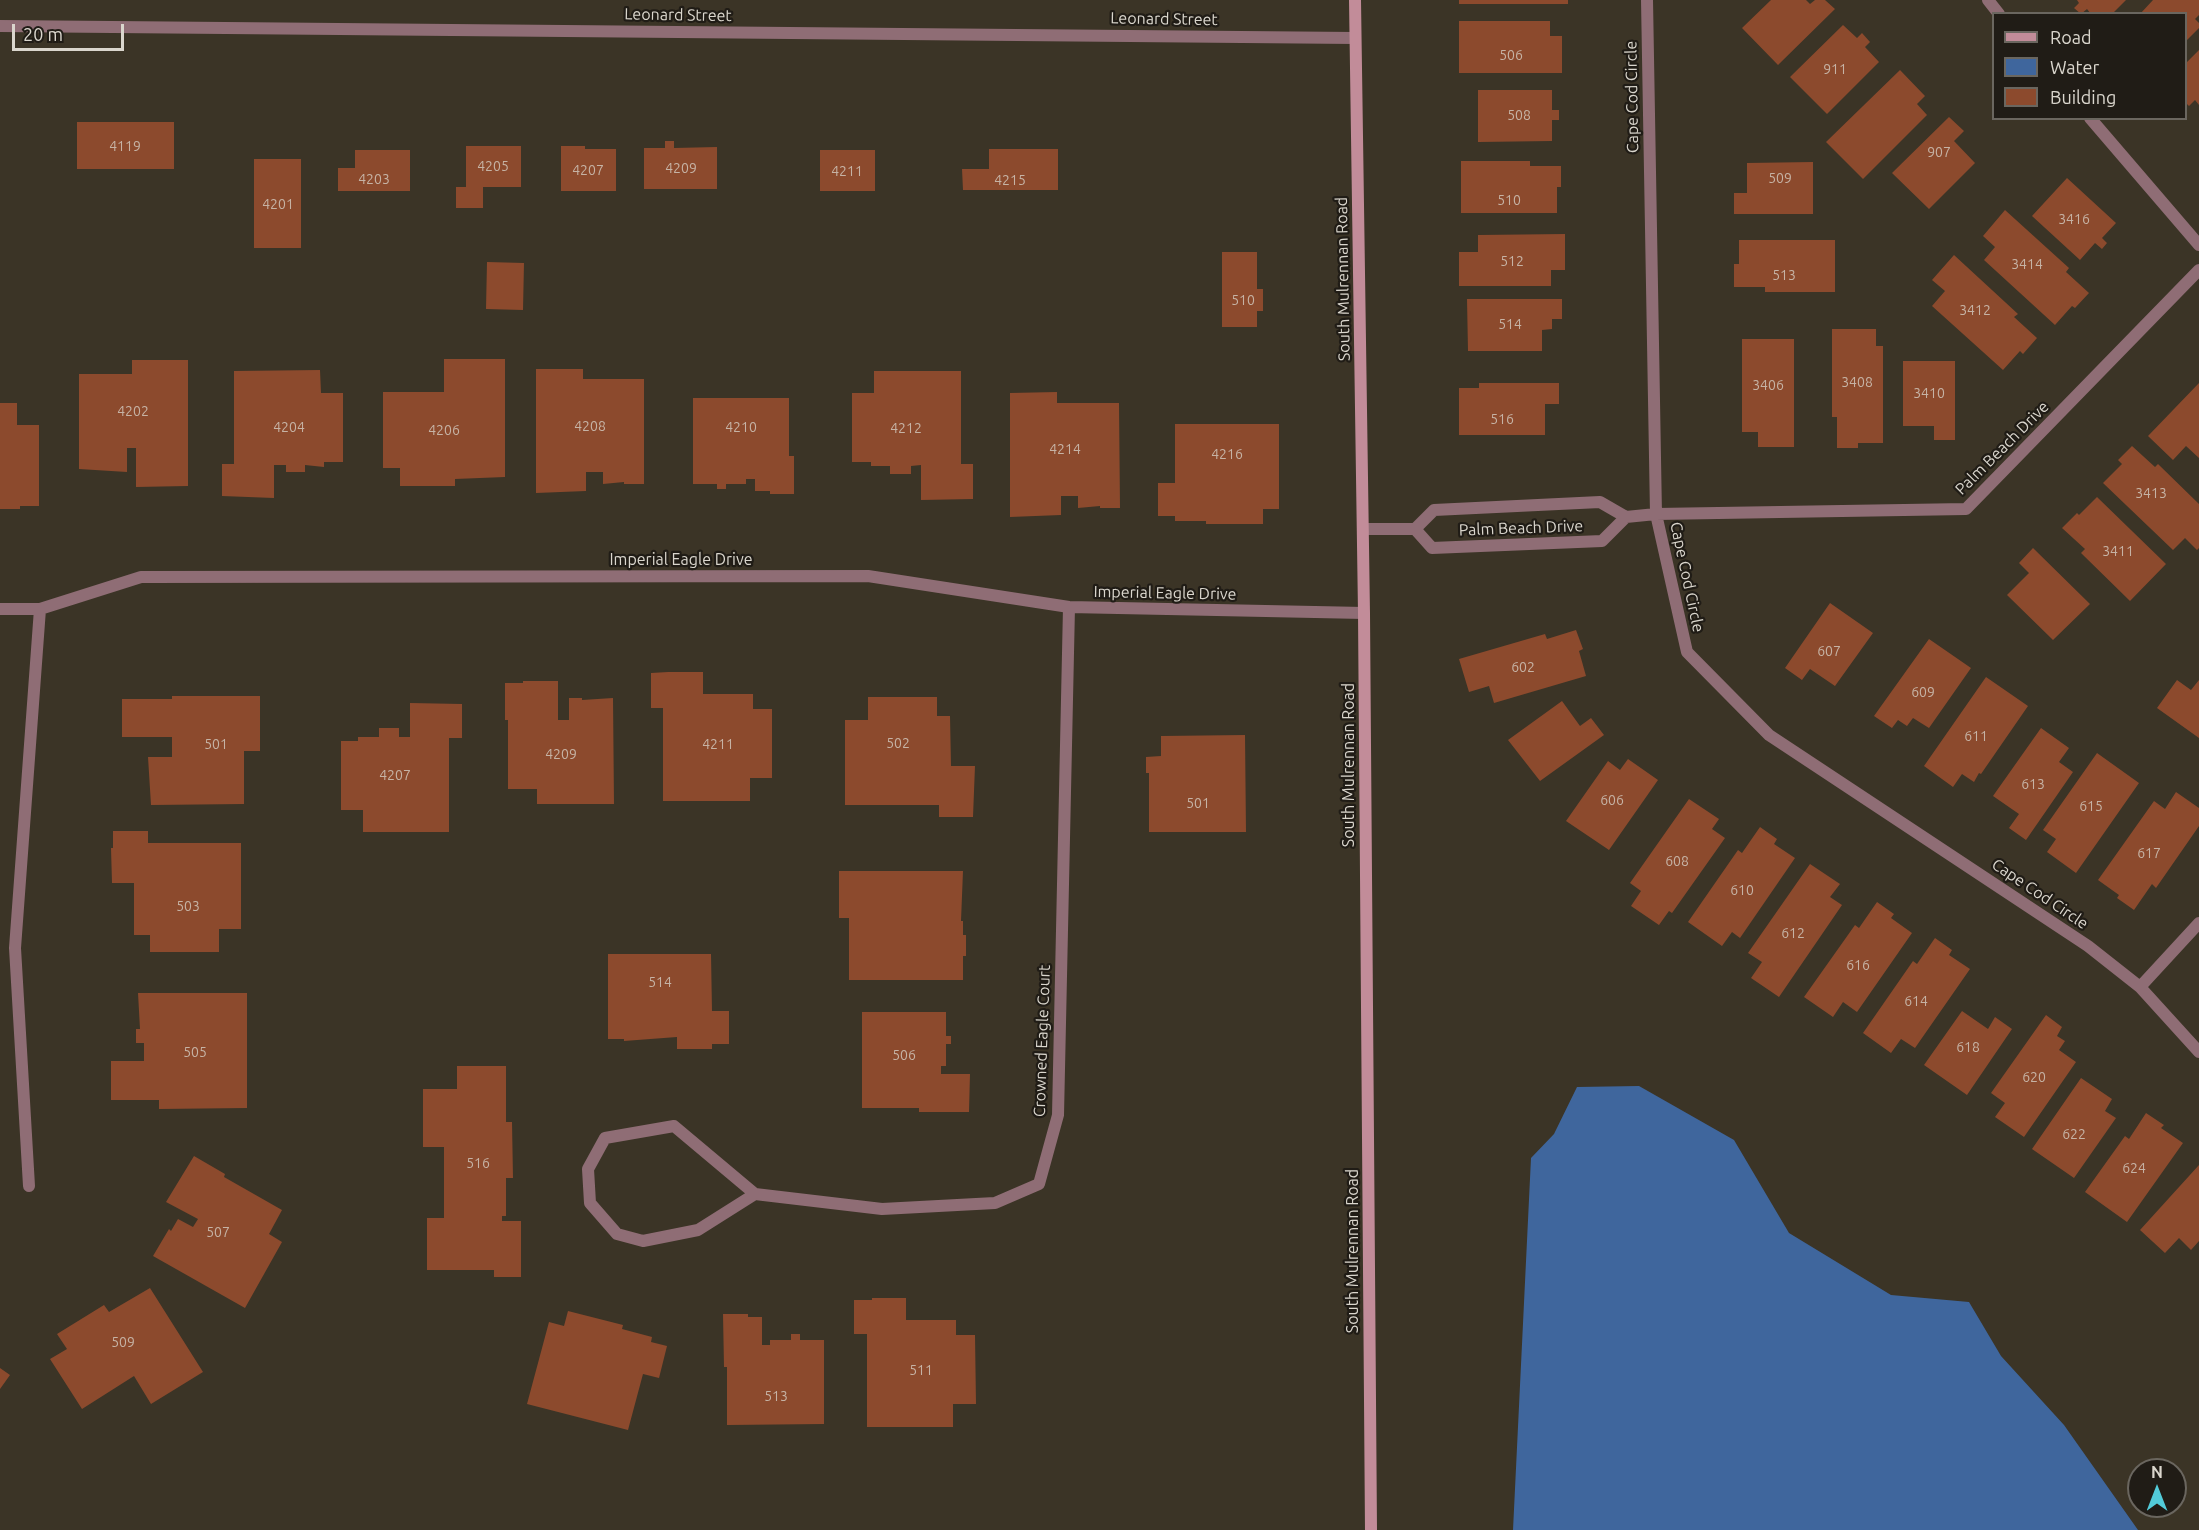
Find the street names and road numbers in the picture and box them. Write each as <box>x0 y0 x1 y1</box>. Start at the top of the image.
street label: Leonard Street <box>624 4 732 26</box>
street label: Leonard Street <box>1110 8 1218 30</box>
street label: Cape Cod Circle <box>1621 41 1643 153</box>
street label: South Mulrennan Road <box>1332 197 1354 361</box>
street label: Palm Beach Drive <box>1951 397 2053 499</box>
street label: Palm Beach Drive <box>1458 516 1584 540</box>
street label: Cape Cod Circle <box>1666 520 1708 634</box>
street label: Imperial Eagle Drive <box>609 550 753 570</box>
street label: Imperial Eagle Drive <box>1093 582 1237 604</box>
street label: South Mulrennan Road <box>1339 683 1359 847</box>
street label: Cape Cod Circle <box>1988 855 2092 933</box>
street label: Crowned Eagle Court <box>1030 965 1054 1117</box>
street label: South Mulrennan Road <box>1343 1169 1363 1333</box>

